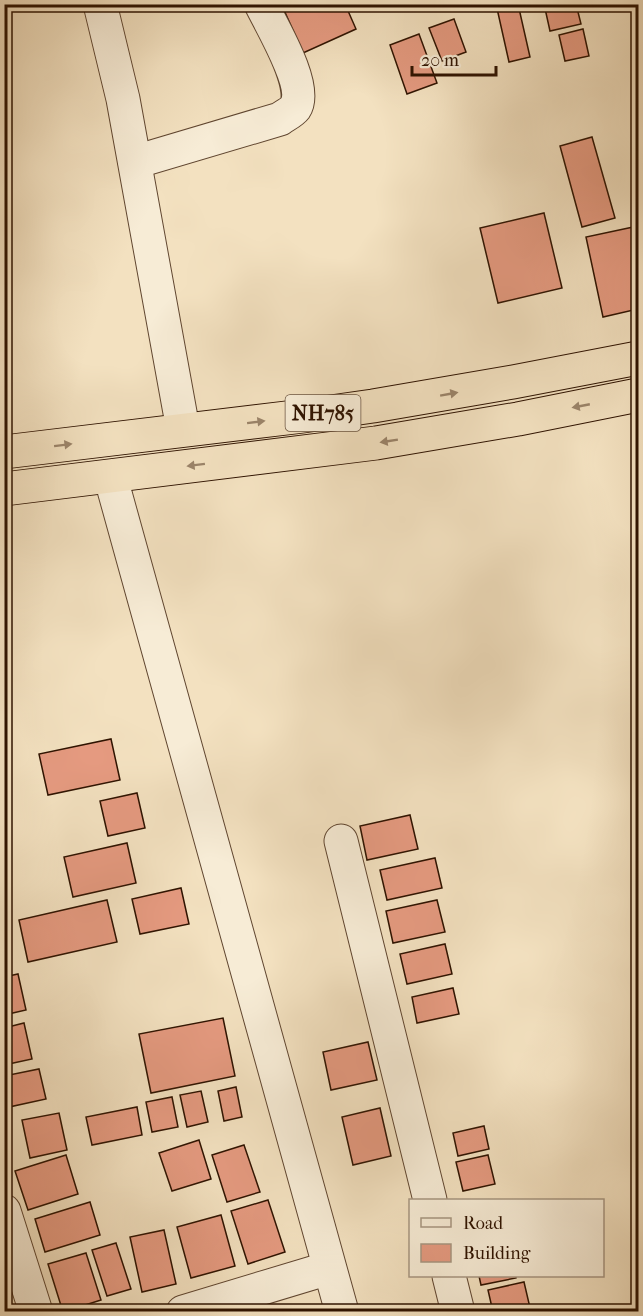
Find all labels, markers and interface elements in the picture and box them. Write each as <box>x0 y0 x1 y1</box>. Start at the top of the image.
scale bar <box>412 39 496 77</box>
text: 20 m <box>421 50 459 71</box>
one-way arrow <box>440 389 459 398</box>
road number: NH785 <box>286 395 360 431</box>
one-way arrow <box>571 402 590 411</box>
one-way arrow <box>247 417 266 427</box>
one-way arrow <box>380 436 399 445</box>
one-way arrow <box>53 440 72 450</box>
one-way arrow <box>186 461 205 470</box>
legend <box>409 1199 604 1277</box>
text: Road <box>463 1213 503 1234</box>
text: Building <box>463 1243 531 1264</box>

